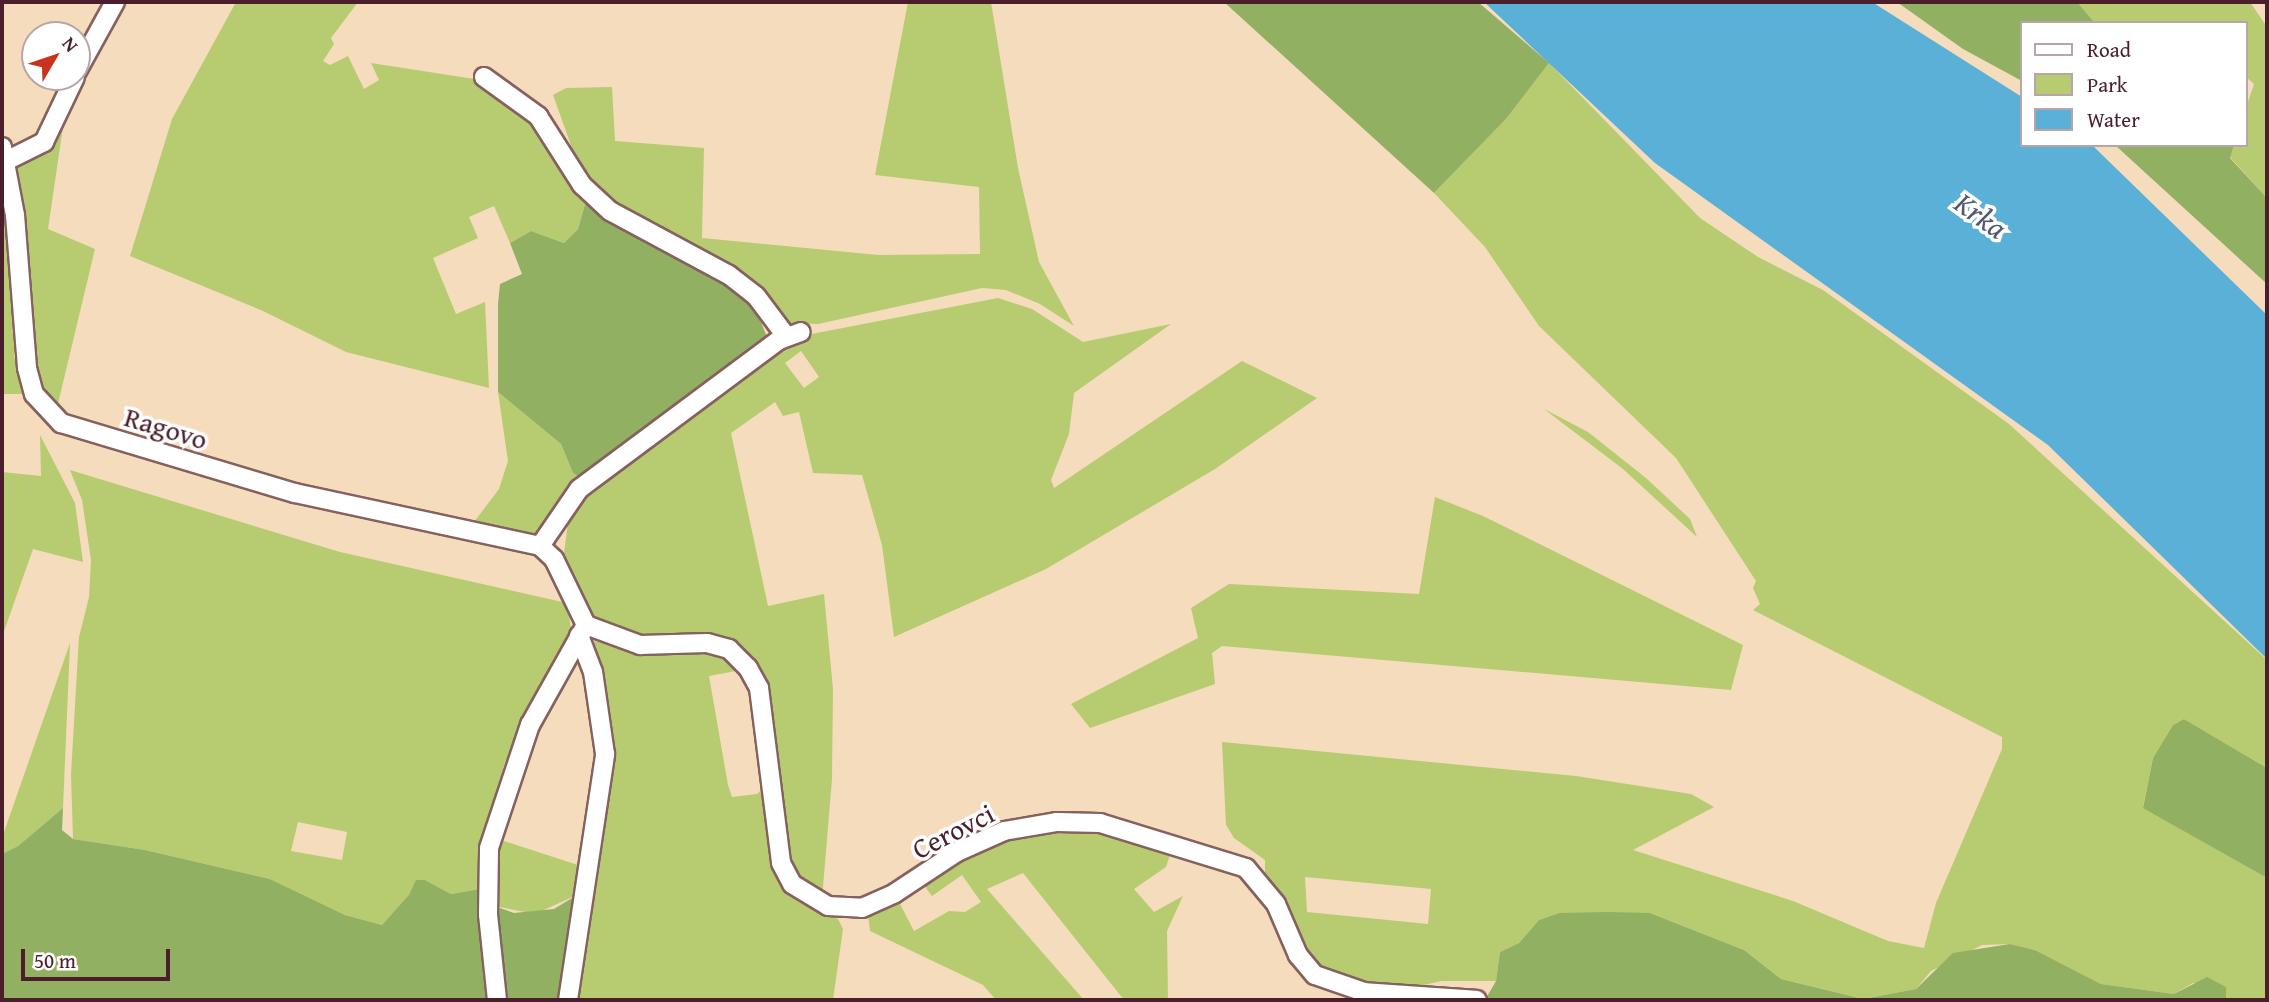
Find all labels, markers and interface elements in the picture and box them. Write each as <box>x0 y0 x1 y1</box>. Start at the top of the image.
north arrow <box>21 21 91 91</box>
legend <box>2021 21 2248 147</box>
text: N <box>56 30 86 58</box>
text: Road <box>2087 34 2131 65</box>
text: Park <box>2087 69 2128 100</box>
text: Water <box>2087 104 2140 135</box>
water label: Krka <box>1948 184 2014 246</box>
street label: Ragovo <box>121 400 211 456</box>
street label: Cerovci <box>906 796 1000 866</box>
scale bar <box>24 936 173 980</box>
text: 50 m <box>34 945 76 976</box>

